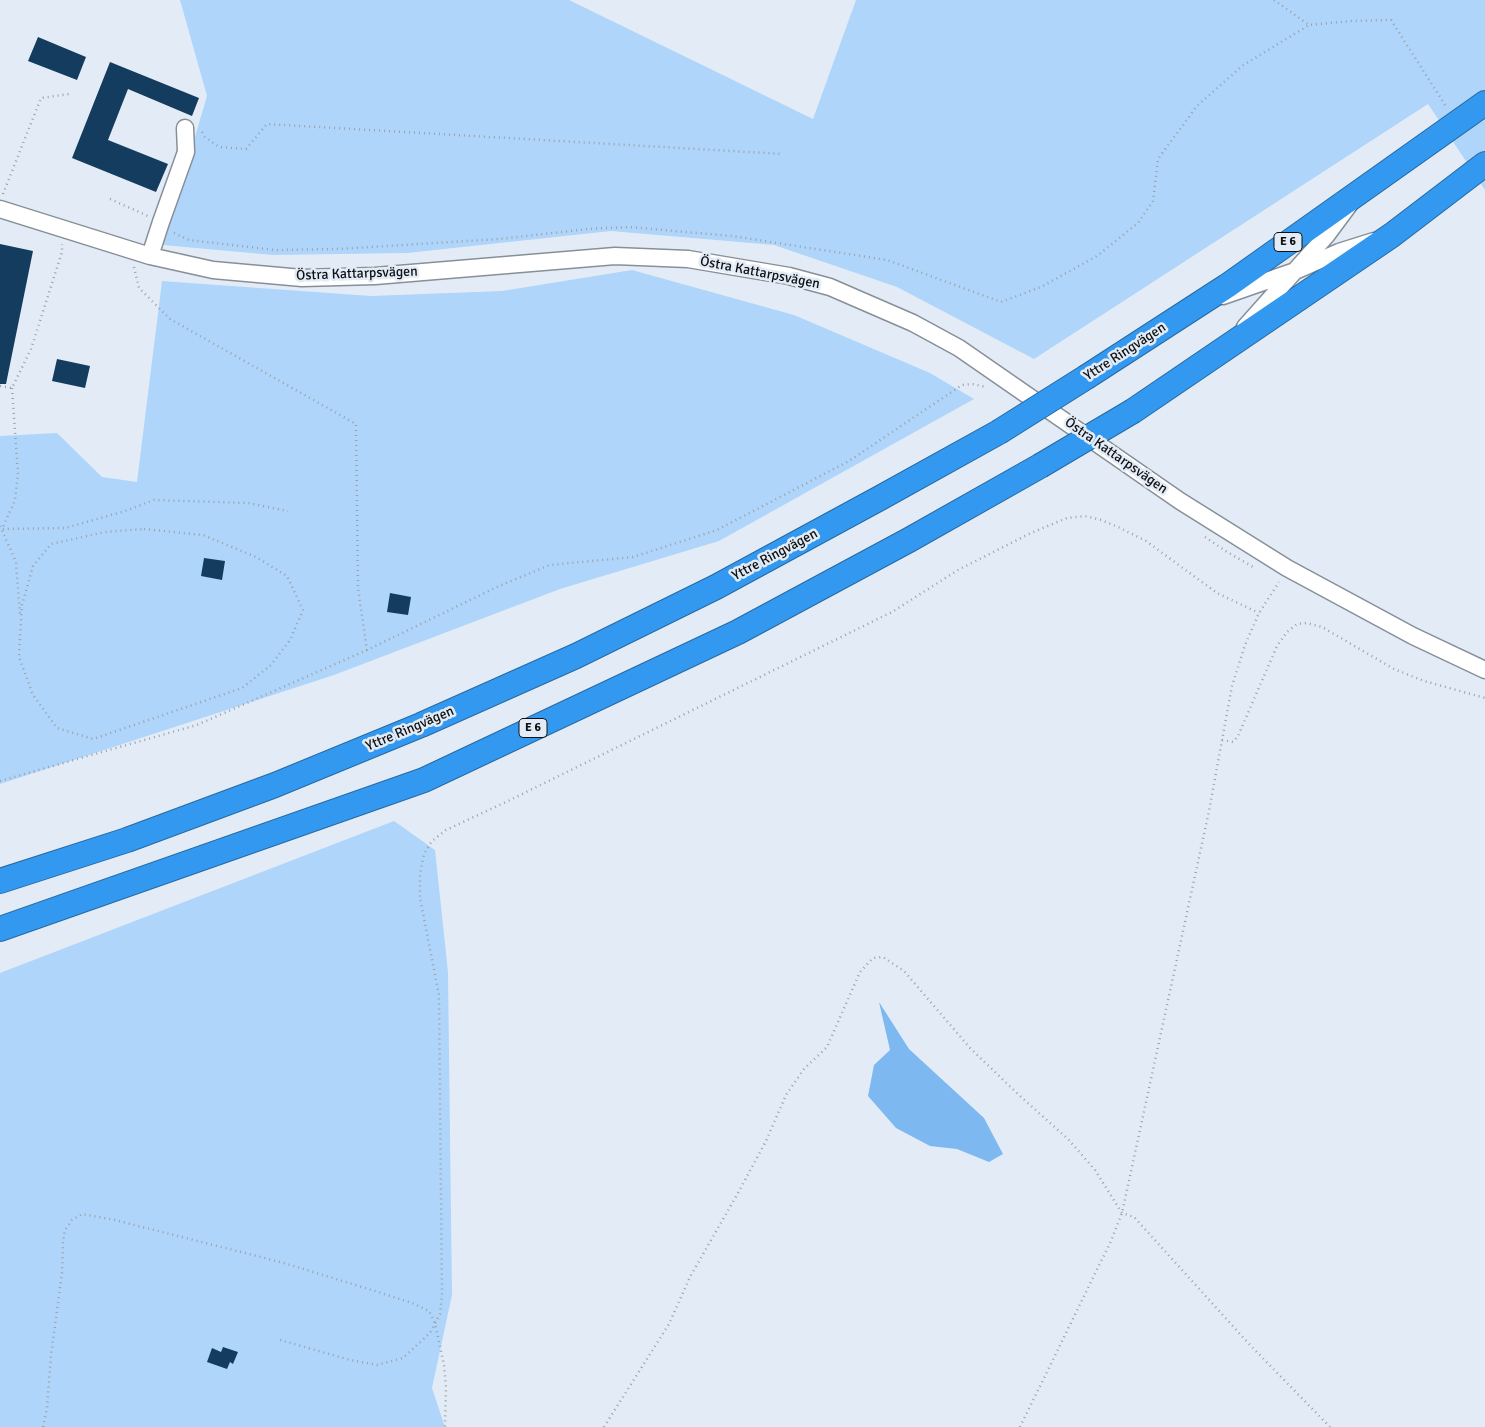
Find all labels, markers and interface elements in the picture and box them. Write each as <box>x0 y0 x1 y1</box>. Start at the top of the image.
road number: E 6 <box>1274 232 1302 252</box>
street label: Östra Kattarpsvägen <box>699 253 821 293</box>
street label: Östra Kattarpsvägen <box>296 263 418 285</box>
street label: Yttre Ringvägen <box>1081 319 1169 385</box>
street label: Östra Kattarpsvägen <box>1061 414 1171 498</box>
street label: Yttre Ringvägen <box>729 525 821 585</box>
street label: Yttre Ringvägen <box>363 703 457 755</box>
road number: E 6 <box>519 718 547 738</box>

